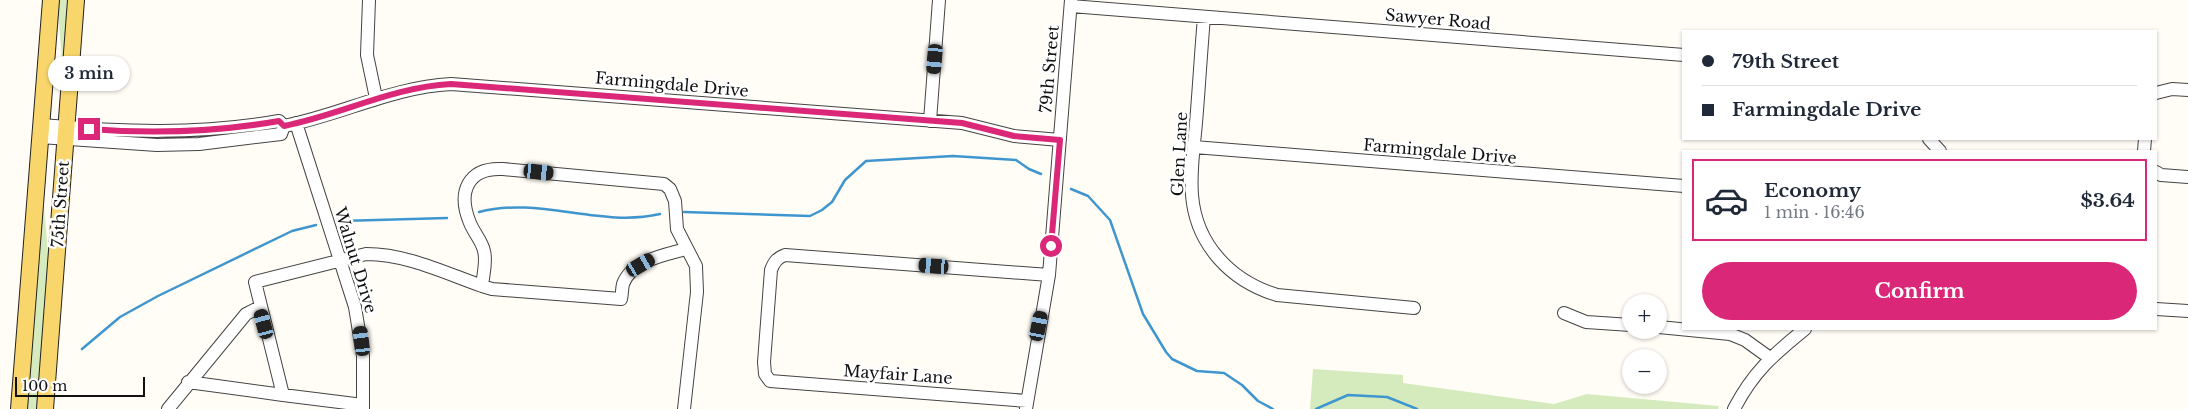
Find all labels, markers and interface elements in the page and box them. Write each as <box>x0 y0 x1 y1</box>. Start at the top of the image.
street label: Sawyer Road <box>1384 4 1492 34</box>
street label: 79th Street <box>1035 24 1063 114</box>
car <box>926 43 943 75</box>
text: 79th Street <box>1732 50 1839 73</box>
callout: 3 min <box>48 56 130 92</box>
text: 3 min <box>64 63 114 83</box>
street label: Farmingdale Drive <box>594 67 750 101</box>
text: Farmingdale Drive <box>1732 98 1921 121</box>
street label: Glen Lane <box>1167 111 1191 197</box>
route end <box>78 118 100 140</box>
street label: Farmingdale Drive <box>1362 134 1518 168</box>
street label: 75th Street <box>47 160 73 248</box>
car <box>523 163 554 181</box>
icon: car <box>1704 178 1749 223</box>
text: Economy <box>1764 179 1861 202</box>
text: $3.64 <box>2081 189 2135 212</box>
text: 1 min · 16:46 <box>1764 202 1865 222</box>
street label: Walnut Drive <box>330 204 382 315</box>
route start <box>1040 235 1062 257</box>
car <box>624 251 657 279</box>
car <box>918 257 949 275</box>
button: Confirm <box>1702 262 2137 320</box>
map controls <box>1622 294 1667 394</box>
button: + <box>1622 294 1667 339</box>
car <box>252 308 275 340</box>
car <box>1028 310 1049 342</box>
car <box>352 325 371 357</box>
button: − <box>1622 349 1667 394</box>
street label: Mayfair Lane <box>843 360 953 388</box>
scale bar <box>15 374 145 397</box>
text: 100 m <box>22 377 67 395</box>

